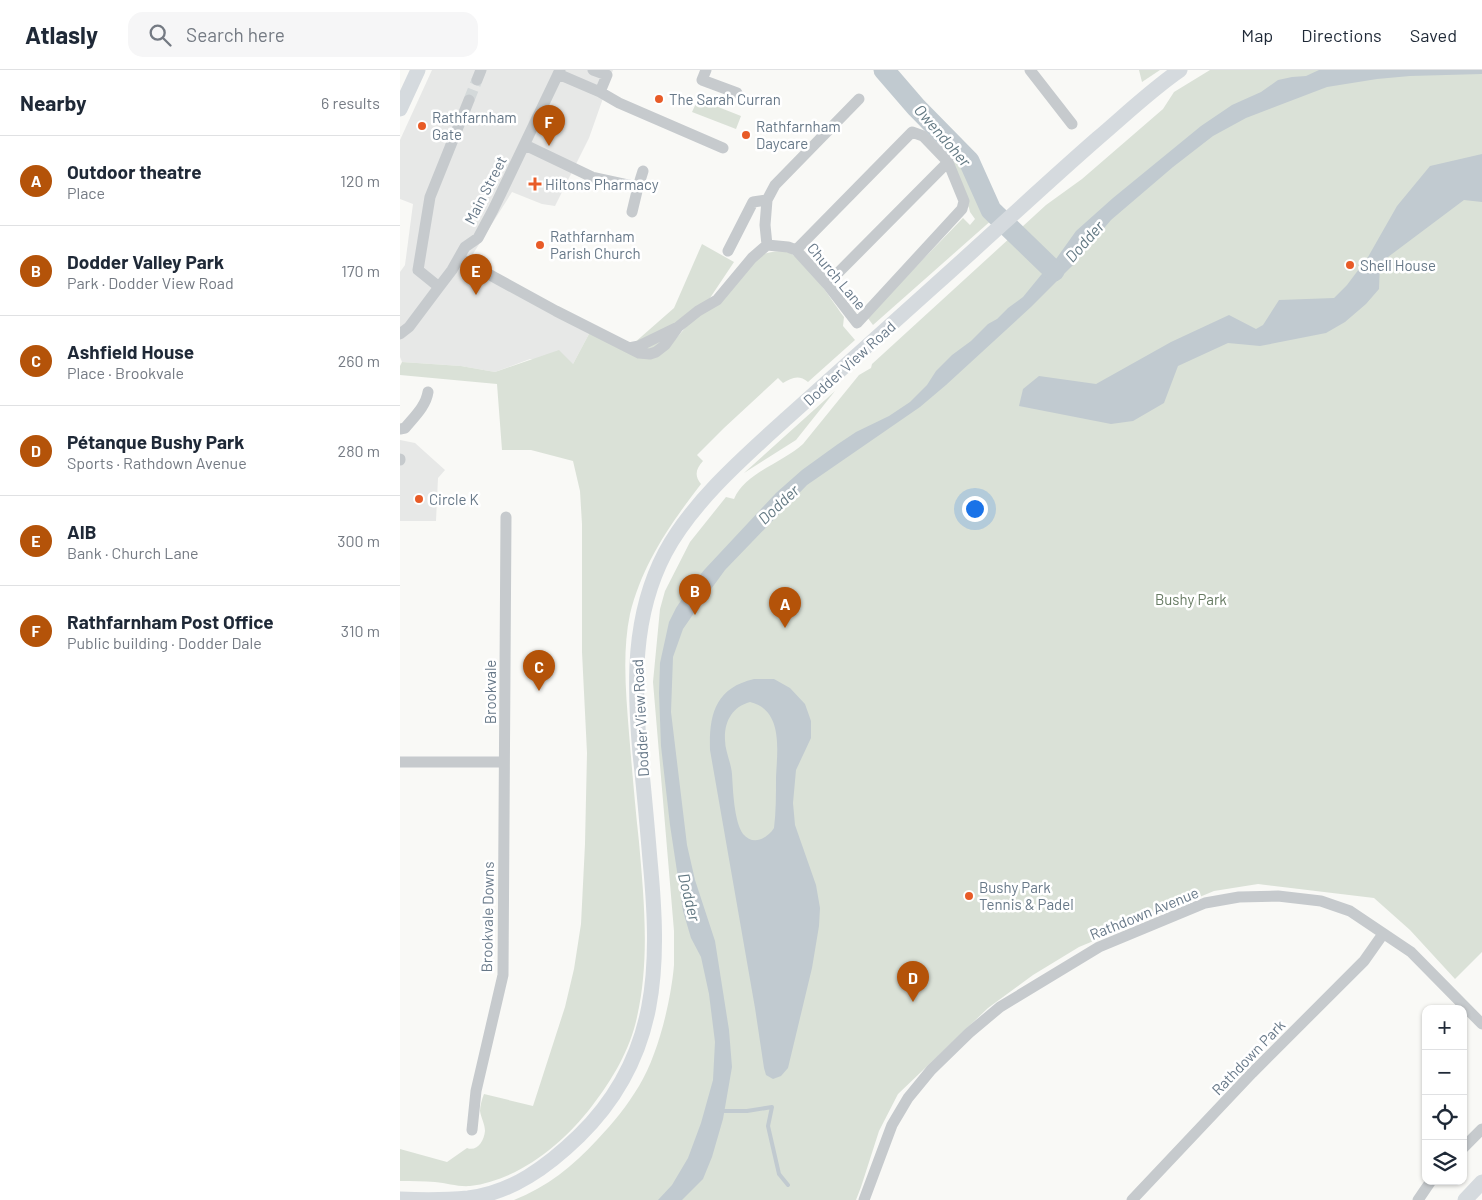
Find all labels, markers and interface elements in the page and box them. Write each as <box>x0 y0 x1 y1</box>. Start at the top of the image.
search box <box>128 12 478 57</box>
text: Atlasly <box>25 20 98 49</box>
icon: search <box>146 21 174 49</box>
text: Search here <box>186 23 285 46</box>
text: Map <box>1241 24 1273 46</box>
text: Directions <box>1301 24 1382 46</box>
text: Saved <box>1410 24 1457 46</box>
text: Nearby <box>20 90 86 115</box>
place label: The Sarah Curran <box>669 90 781 108</box>
text: 6 results <box>321 93 380 112</box>
marker: The Sarah Curran <box>653 93 665 105</box>
water label: Owendoher <box>911 100 976 171</box>
pin: F <box>533 105 565 146</box>
place label: Rathfarnham Gate <box>432 108 517 143</box>
place label: Rathfarnham Daycare <box>756 117 841 152</box>
marker: Rathfarnham Gate <box>416 120 428 132</box>
marker: Rathfarnham Daycare <box>740 129 752 141</box>
street label: Main Street <box>460 153 510 227</box>
text: Outdoor theatre <box>67 160 202 183</box>
text: A <box>31 171 41 190</box>
text: 120 m <box>340 171 380 190</box>
place label: Hiltons Pharmacy <box>545 175 659 193</box>
marker: Hiltons Pharmacy <box>529 178 541 190</box>
text: Place <box>67 183 105 202</box>
water label: Dodder <box>1061 215 1108 266</box>
place label: Rathfarnham Parish Church <box>550 227 641 262</box>
marker: Rathfarnham Parish Church <box>534 239 546 251</box>
street label: Church Lane <box>804 239 870 313</box>
text: Dodder Valley Park <box>67 250 224 273</box>
pin: E <box>460 254 492 295</box>
place label: Shell House <box>1360 256 1436 274</box>
marker: Shell House <box>1344 259 1356 271</box>
text: B <box>31 261 41 280</box>
text: 170 m <box>341 261 380 280</box>
text: Park · Dodder View Road <box>67 273 234 292</box>
street label: Dodder View Road <box>799 317 899 409</box>
text: Ashfield House <box>67 340 194 363</box>
text: C <box>31 351 41 370</box>
text: 260 m <box>338 351 380 370</box>
text: Place · Brookvale <box>67 363 184 382</box>
text: Pétanque Bushy Park <box>67 430 244 453</box>
text: D <box>31 441 41 460</box>
text: 280 m <box>338 441 380 460</box>
text: Sports · Rathdown Avenue <box>67 453 247 472</box>
water label: Dodder <box>754 479 803 528</box>
place label: Circle K <box>429 490 479 508</box>
marker: Circle K <box>413 493 425 505</box>
your location <box>962 496 988 522</box>
text: AIB <box>67 520 97 543</box>
text: E <box>31 531 41 550</box>
text: 300 m <box>337 531 380 550</box>
text: Bank · Church Lane <box>67 543 199 562</box>
pin: B <box>679 574 711 615</box>
pin: A <box>769 587 801 628</box>
park label: Bushy Park <box>1155 590 1227 608</box>
text: Rathfarnham Post Office <box>67 610 274 633</box>
text: F <box>32 621 40 640</box>
text: 310 m <box>341 621 380 640</box>
text: Public building · Dodder Dale <box>67 633 262 652</box>
pin: C <box>523 650 555 691</box>
street label: Dodder View Road <box>628 659 652 777</box>
street label: Brookvale <box>481 660 499 724</box>
street label: Brookvale Downs <box>477 861 497 973</box>
water label: Dodder <box>675 871 705 924</box>
place label: Bushy Park Tennis & Padel <box>979 878 1074 913</box>
street label: Rathdown Avenue <box>1087 883 1201 943</box>
marker: Bushy Park Tennis & Padel <box>963 890 975 902</box>
pin: D <box>897 961 929 1002</box>
map controls <box>1422 1005 1467 1185</box>
button: + <box>1422 1005 1467 1050</box>
street label: Rathdown Park <box>1208 1015 1289 1098</box>
button: − <box>1422 1050 1467 1095</box>
button: locate <box>1422 1095 1467 1140</box>
button: layers <box>1422 1140 1467 1185</box>

